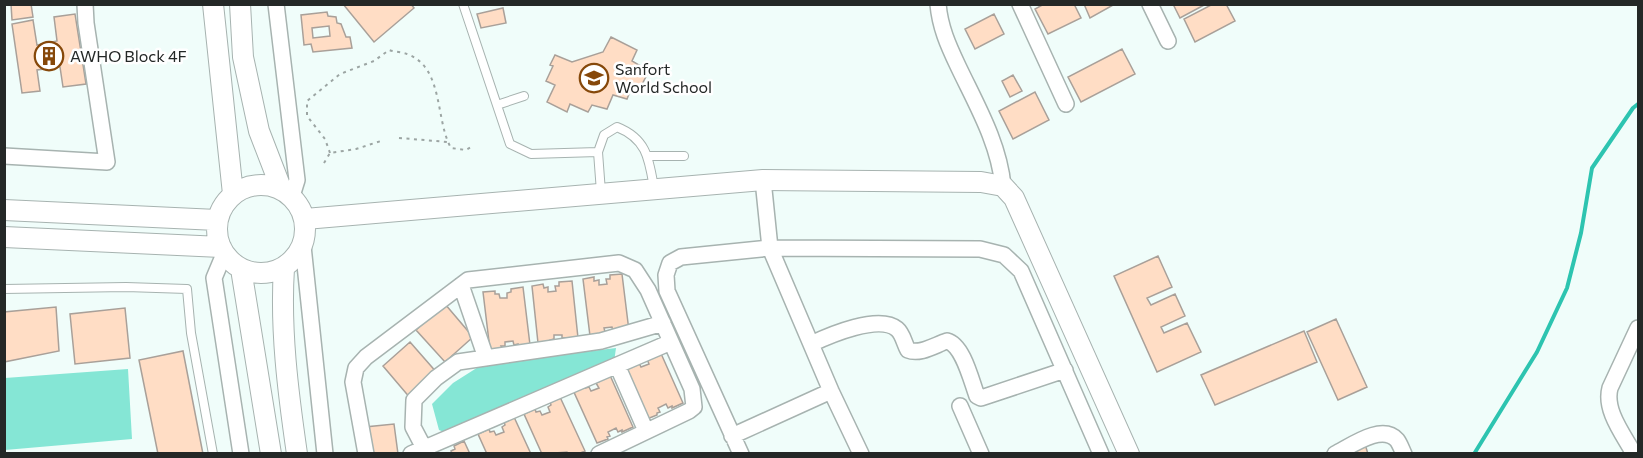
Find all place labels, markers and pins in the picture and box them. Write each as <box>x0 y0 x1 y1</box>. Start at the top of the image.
building icon: AWHO Block 4F <box>33 40 65 72</box>
place label: AWHO Block 4F <box>70 46 187 65</box>
place label: Sanfort World School <box>615 59 712 96</box>
school or university icon: Sanfort World School <box>578 62 610 94</box>

